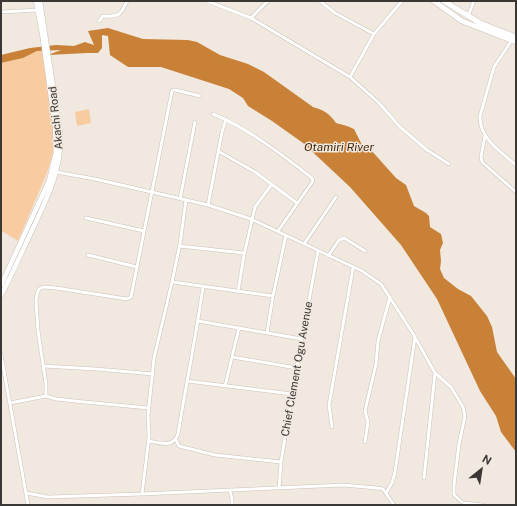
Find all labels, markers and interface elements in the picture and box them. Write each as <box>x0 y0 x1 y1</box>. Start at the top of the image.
street label: Akachi Road <box>46 86 66 150</box>
water label: Otamiri River <box>304 140 374 154</box>
street label: Chief Clement Ogu Avenue <box>279 300 315 438</box>
north arrow <box>461 450 501 490</box>
text: N <box>480 452 494 467</box>

